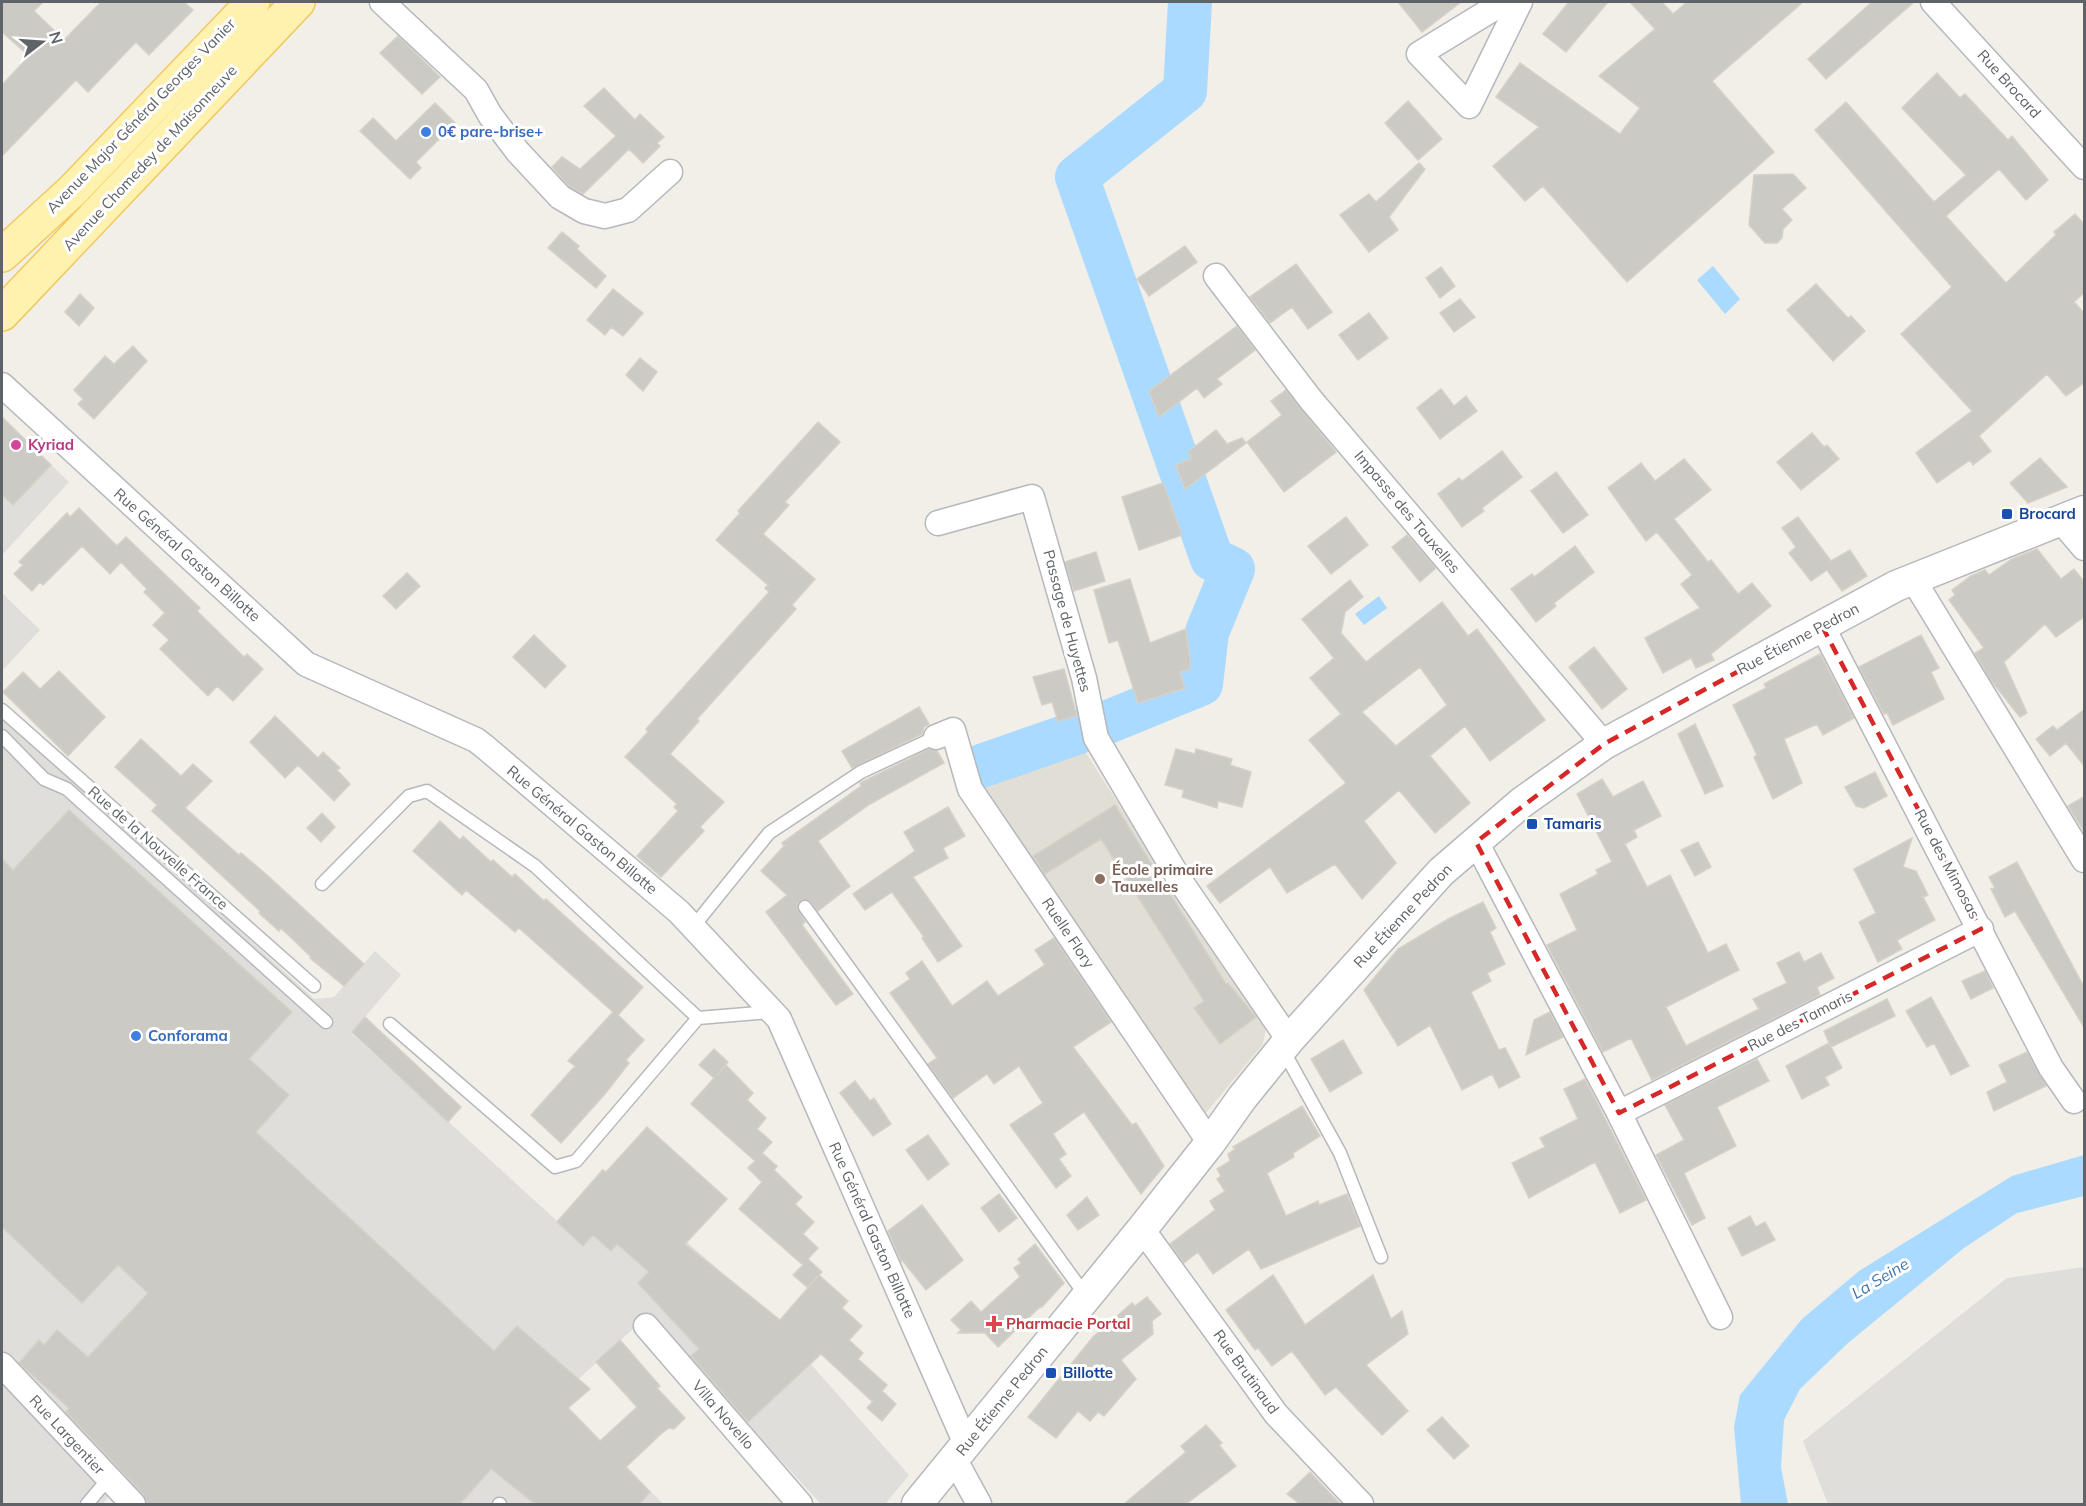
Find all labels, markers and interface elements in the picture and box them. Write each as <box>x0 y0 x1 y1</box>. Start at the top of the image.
north arrow <box>12 12 72 72</box>
street label: Avenue Major Général Georges Vanier <box>42 14 239 217</box>
text: N <box>45 29 68 46</box>
street label: Rue Brocard <box>1974 45 2045 122</box>
street label: Avenue Chomedey de Maisonneuve <box>58 61 241 254</box>
place label: 0€ pare-brise+ <box>438 122 543 141</box>
marker: 0€ pare-brise+ <box>419 125 433 139</box>
place label: Kyriad <box>28 435 74 454</box>
marker: Kyriad <box>9 438 23 452</box>
street label: Impasse des Tauxelles <box>1350 446 1464 577</box>
street label: Rue Général Gaston Billotte <box>110 484 265 625</box>
place label: Brocard <box>2019 504 2076 523</box>
marker: Brocard <box>2000 507 2014 521</box>
street label: Passage de Huyettes <box>1039 548 1096 694</box>
street label: Rue Étienne Pedron <box>1733 598 1862 679</box>
street label: Rue Général Gaston Billotte <box>503 761 661 898</box>
street label: Rue de la Nouvelle France <box>84 782 232 914</box>
street label: Rue des Mimosas <box>1910 806 1984 922</box>
place label: Tamaris <box>1544 814 1602 833</box>
marker: Tamaris <box>1525 817 1539 831</box>
place label: École primaire Tauxelles <box>1112 860 1213 896</box>
street label: Rue Étienne Pedron <box>1349 860 1456 972</box>
marker: École primaire Tauxelles <box>1093 872 1107 886</box>
street label: Ruelle Flory <box>1038 894 1099 972</box>
street label: Rue des Tamaris <box>1744 986 1855 1055</box>
place label: Conforama <box>148 1026 228 1045</box>
marker: Conforama <box>129 1029 143 1043</box>
street label: Rue Général Gaston Billotte <box>825 1139 920 1321</box>
water label: La Seine <box>1848 1253 1912 1303</box>
place label: Pharmacie Portal <box>1006 1314 1131 1333</box>
marker: Pharmacie Portal <box>987 1317 1001 1331</box>
street label: Rue Brutinaud <box>1209 1326 1283 1418</box>
street label: Rue Étienne Pedron <box>951 1342 1052 1459</box>
place label: Billotte <box>1063 1363 1113 1382</box>
marker: Billotte <box>1044 1366 1058 1380</box>
street label: Villa Novello <box>688 1376 759 1453</box>
street label: Rue Largentier <box>26 1391 109 1479</box>

